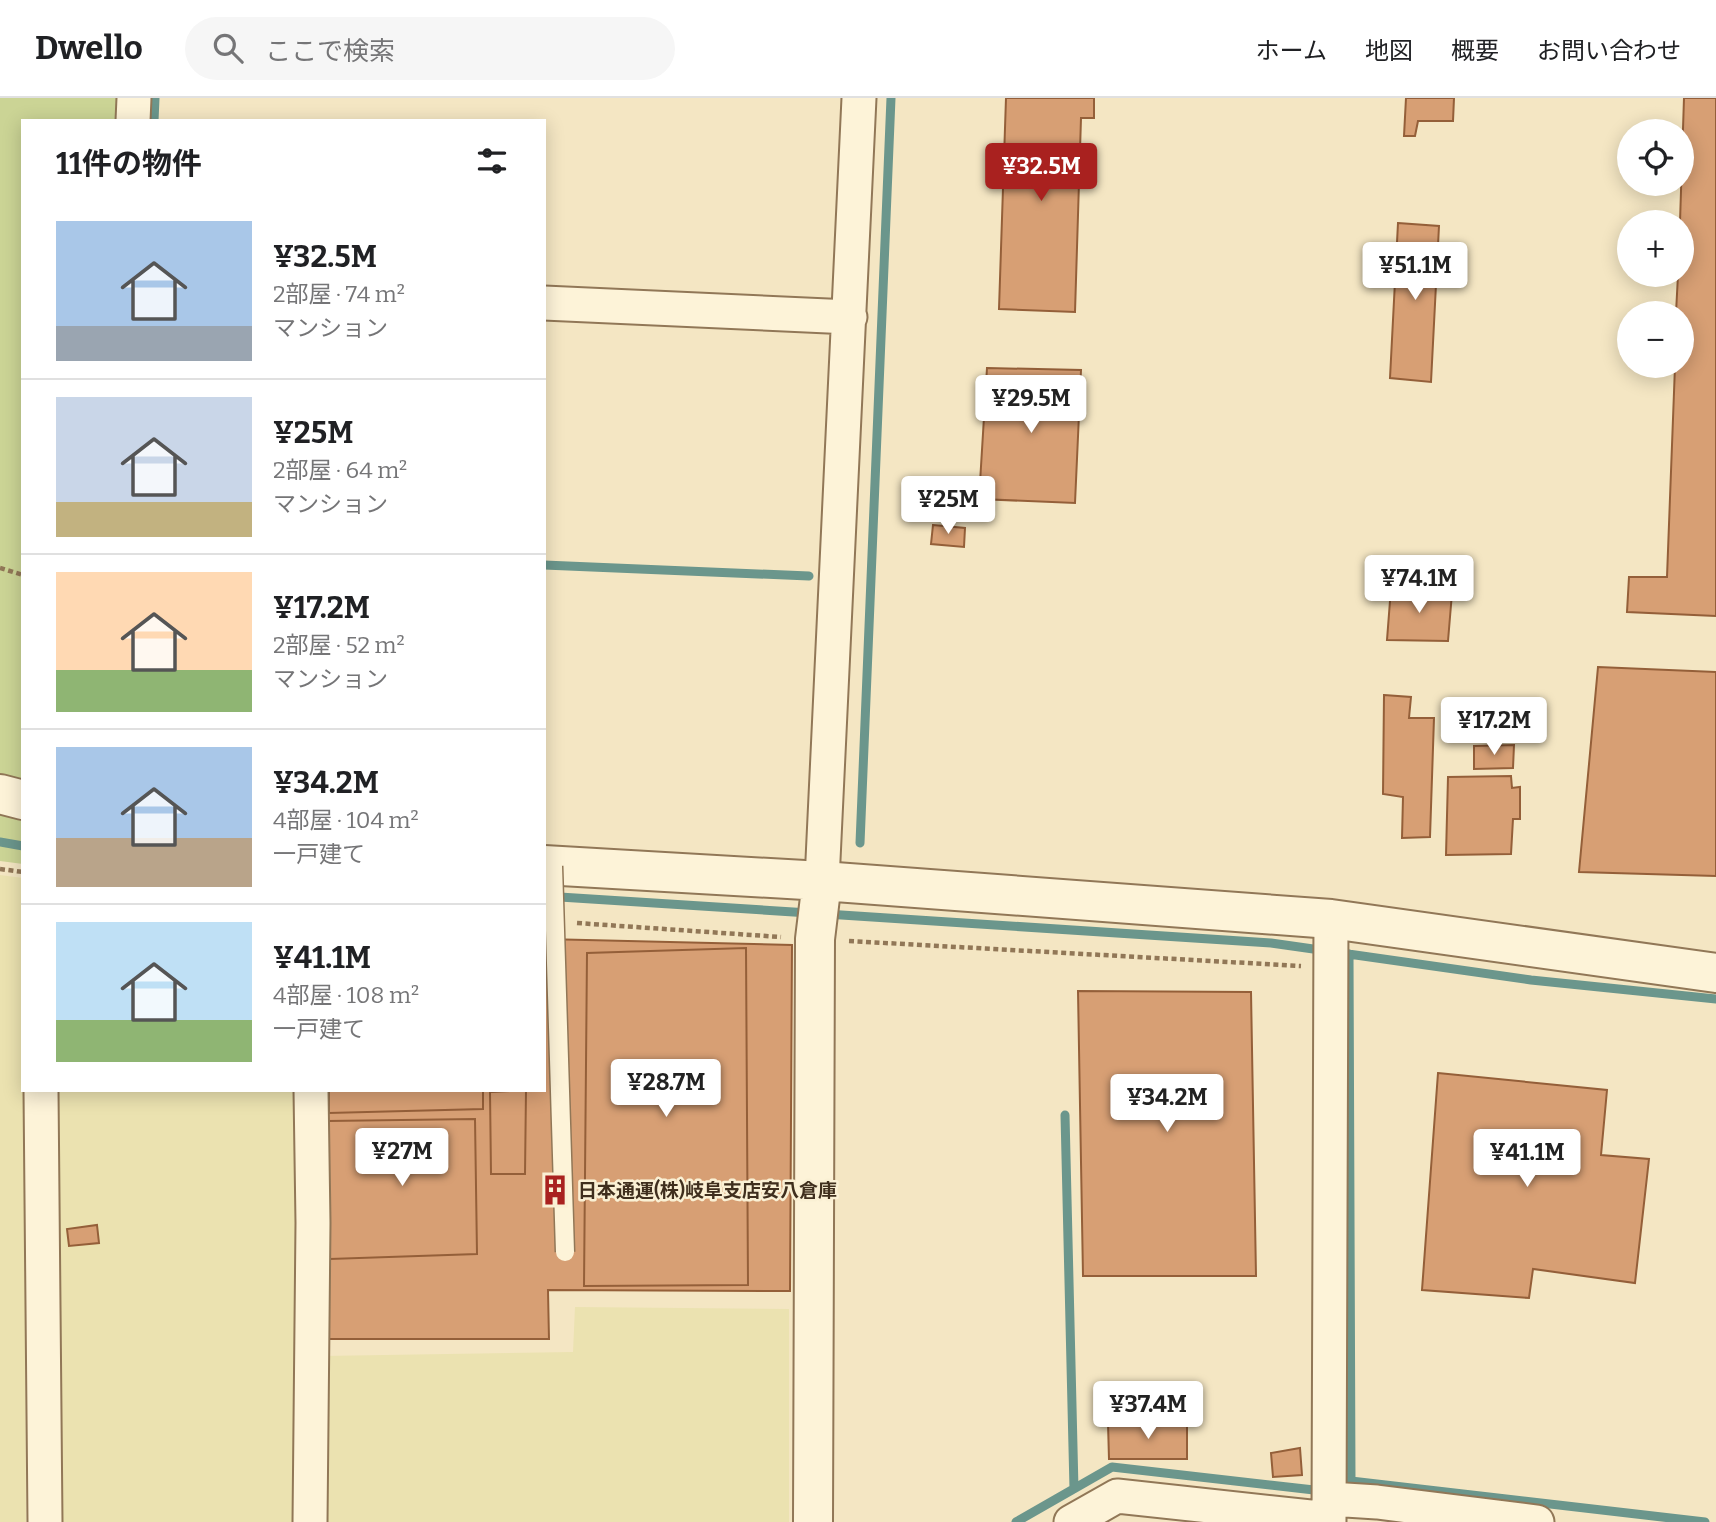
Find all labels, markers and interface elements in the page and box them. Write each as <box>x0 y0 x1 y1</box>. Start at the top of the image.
search box <box>185 17 675 80</box>
text: Dwello <box>35 28 143 68</box>
icon: search <box>209 29 247 67</box>
text: ここで検索 <box>265 36 395 67</box>
text: ホーム <box>1256 37 1327 65</box>
text: 地図 <box>1365 37 1413 65</box>
text: 概要 <box>1451 37 1499 65</box>
text: お問い合わせ <box>1537 37 1681 65</box>
map controls <box>1617 119 1694 378</box>
button: locate <box>1617 119 1694 196</box>
icon: filters <box>473 142 511 180</box>
pin: ¥32.5M <box>984 144 1098 203</box>
text: 11件の物件 <box>56 146 202 182</box>
text: ¥32.5M <box>1001 152 1081 180</box>
button: + <box>1617 210 1694 287</box>
text: ¥32.5M <box>273 239 377 275</box>
pin: ¥51.1M <box>1358 242 1472 302</box>
icon: home <box>112 249 196 333</box>
text: ¥51.1M <box>1379 251 1451 279</box>
text: 2部屋 · 74 m² <box>273 280 405 308</box>
button: − <box>1617 301 1694 378</box>
text: マンション <box>273 314 388 342</box>
pin: ¥29.5M <box>974 376 1088 435</box>
text: ¥29.5M <box>991 384 1071 412</box>
text: ¥25M <box>273 415 353 451</box>
icon: home <box>112 425 196 509</box>
text: 2部屋 · 64 m² <box>273 456 407 484</box>
pin: ¥25M <box>907 476 989 536</box>
text: ¥25M <box>917 485 979 513</box>
text: マンション <box>273 490 388 518</box>
pin: ¥74.1M <box>1362 556 1476 615</box>
text: ¥74.1M <box>1381 564 1457 592</box>
text: ¥17.2M <box>273 590 370 626</box>
icon: home <box>112 600 196 684</box>
text: 2部屋 · 52 m² <box>273 631 405 659</box>
text: マンション <box>273 665 388 693</box>
pin: ¥17.2M <box>1437 698 1551 757</box>
text: ¥17.2M <box>1457 706 1531 734</box>
text: ¥34.2M <box>273 765 379 801</box>
icon: home <box>112 775 196 859</box>
text: 4部屋 · 104 m² <box>273 806 419 834</box>
text: 一戸建て <box>273 840 365 868</box>
text: ¥41.1M <box>273 940 371 976</box>
icon: home <box>112 950 196 1034</box>
text: 4部屋 · 108 m² <box>273 981 419 1009</box>
text: 一戸建て <box>273 1015 365 1043</box>
pin: ¥28.7M <box>609 1060 723 1119</box>
text: ¥28.7M <box>627 1068 705 1096</box>
pin: ¥34.2M <box>1110 1074 1224 1134</box>
text: ¥34.2M <box>1126 1083 1208 1111</box>
pin: ¥27M <box>361 1128 443 1188</box>
pin: ¥41.1M <box>1470 1130 1584 1189</box>
text: ¥27M <box>371 1137 433 1165</box>
text: ¥41.1M <box>1490 1138 1565 1166</box>
building icon: 日本通運(株)岐阜支店安八倉庫 <box>538 1173 572 1207</box>
place label: 日本通運(株)岐阜支店安八倉庫 <box>578 1179 837 1202</box>
pin: ¥37.4M <box>1091 1382 1205 1441</box>
text: ¥37.4M <box>1109 1390 1187 1418</box>

